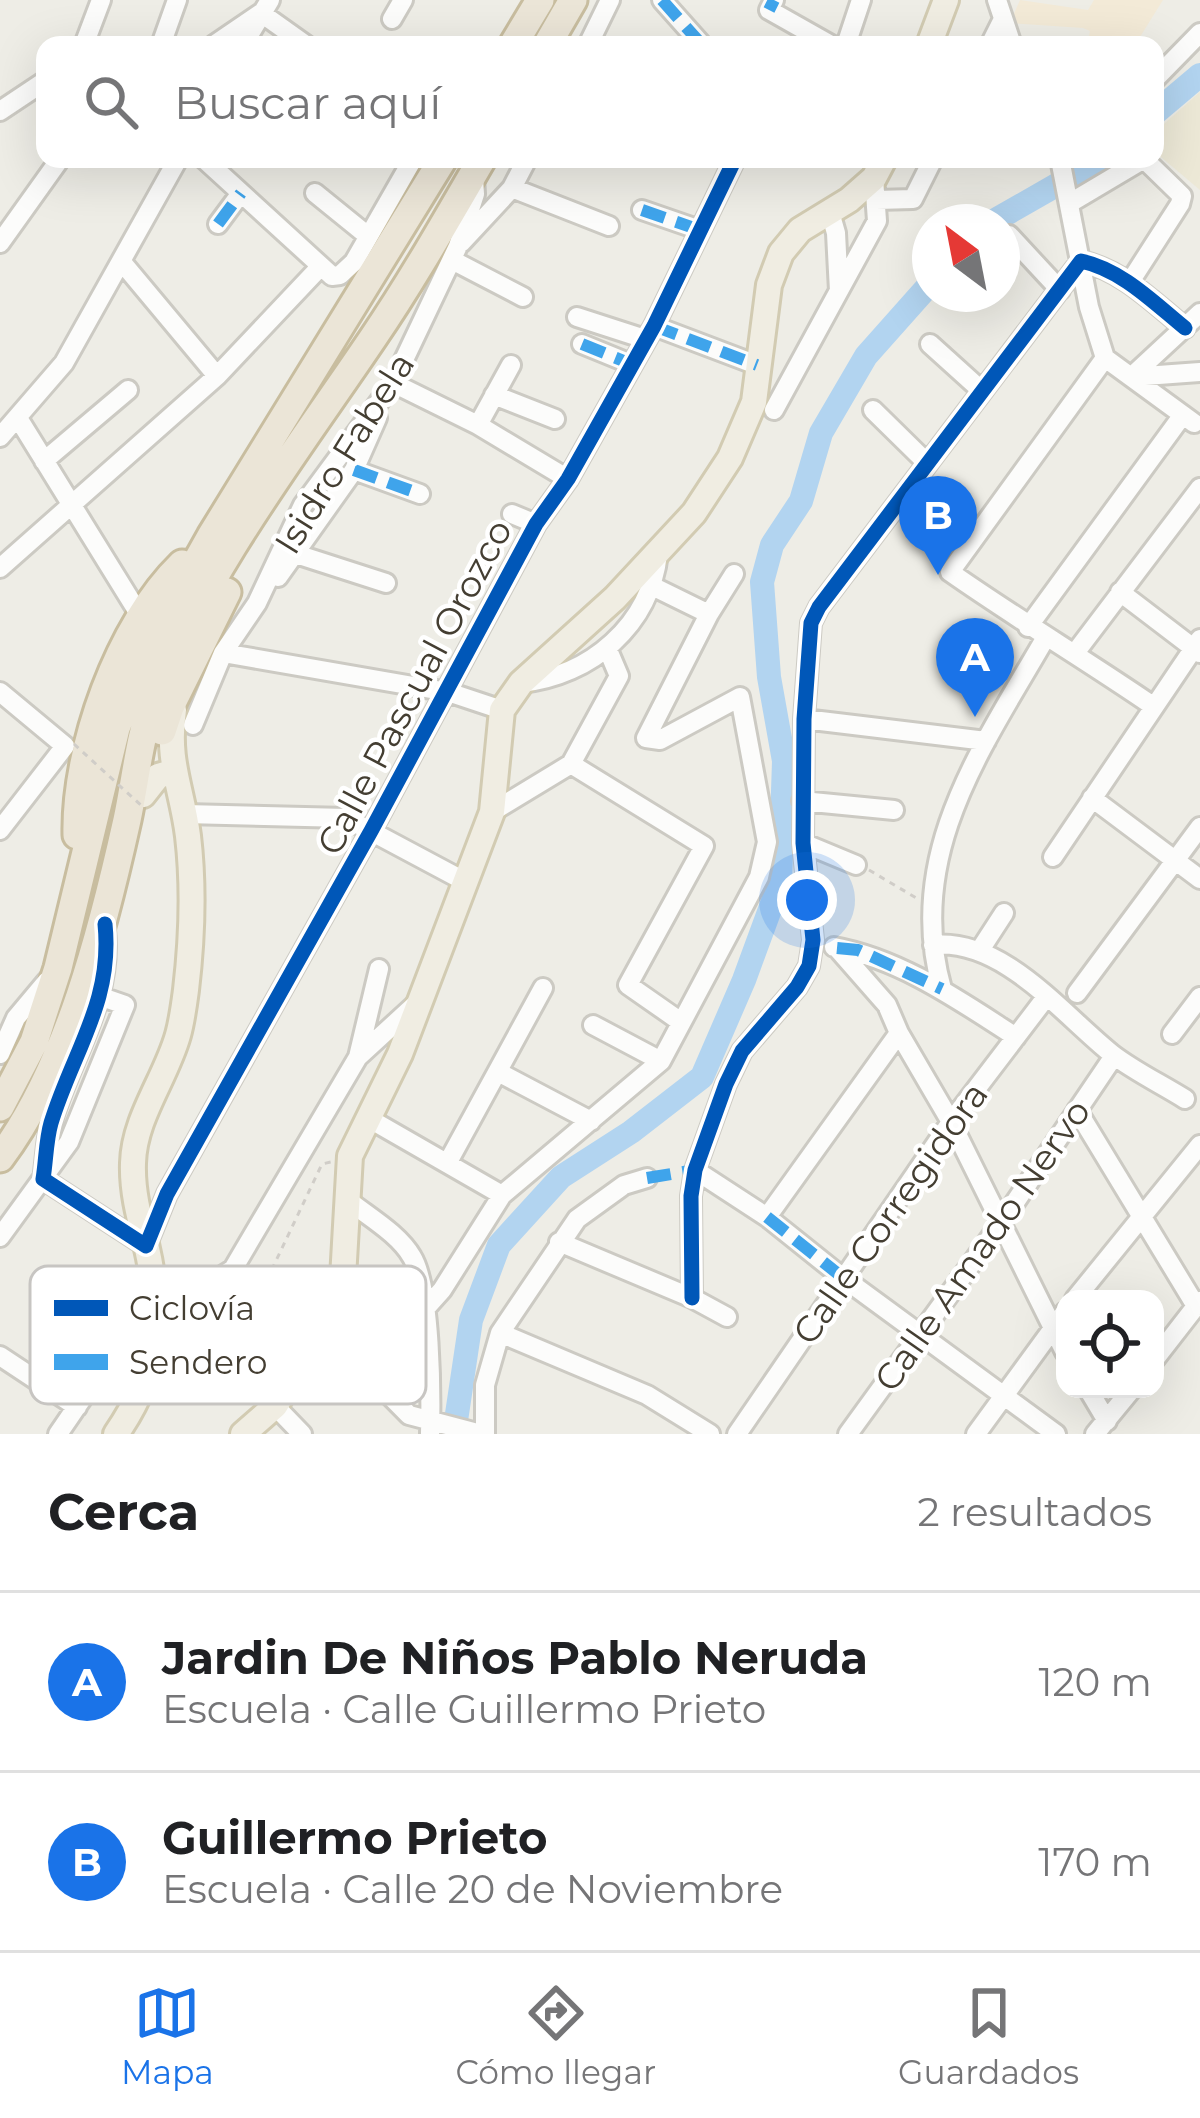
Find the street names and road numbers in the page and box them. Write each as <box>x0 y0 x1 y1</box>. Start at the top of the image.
street label: Isidro Fabela <box>265 344 423 562</box>
street label: Calle Pascual Orozco <box>307 512 521 862</box>
street label: Calle Corregidora <box>783 1074 997 1352</box>
street label: Calle Amado Nervo <box>865 1091 1099 1399</box>

